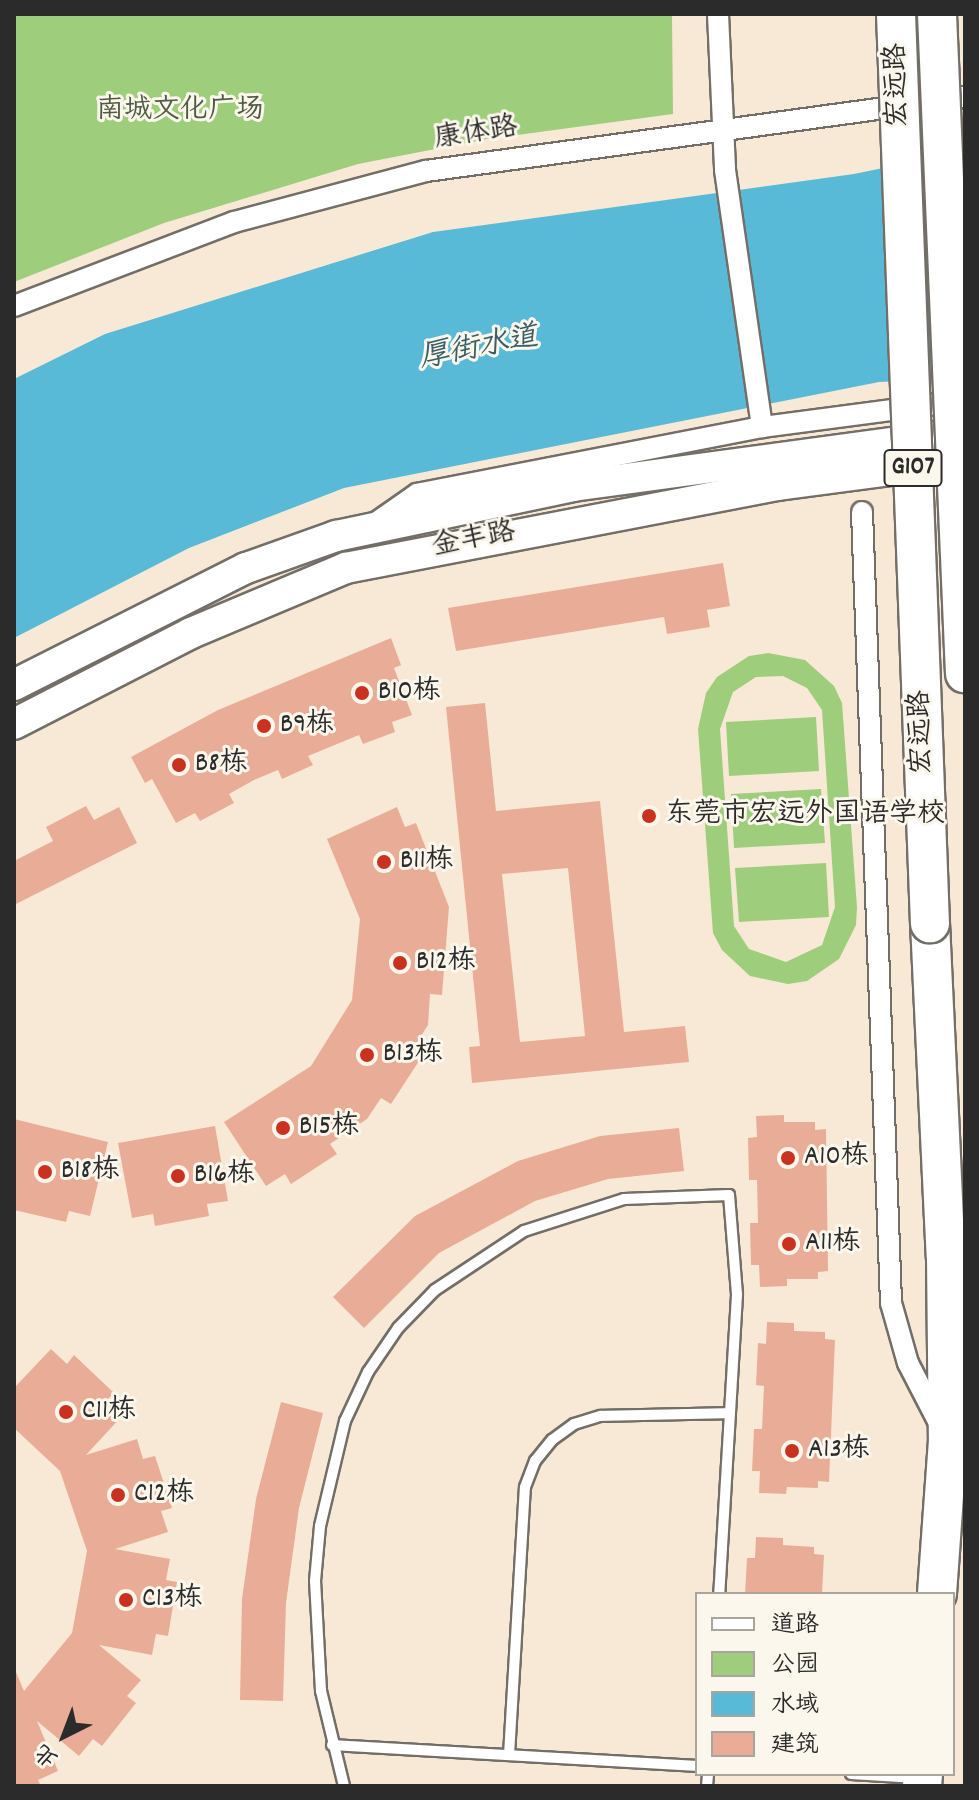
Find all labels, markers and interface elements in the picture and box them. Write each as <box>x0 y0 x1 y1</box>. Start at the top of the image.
street label: 宏远路 <box>881 42 917 128</box>
park label: 南城文化广场 <box>96 95 264 129</box>
street label: 康体路 <box>432 112 520 158</box>
water label: 厚街水道 <box>417 321 541 379</box>
road number: G107 <box>883 446 943 490</box>
street label: 金丰路 <box>430 516 518 566</box>
place label: B10栋 <box>378 676 441 710</box>
marker: B10栋 <box>353 684 371 702</box>
street label: 宏远路 <box>905 689 941 775</box>
place label: B9栋 <box>280 709 334 743</box>
marker: B9栋 <box>255 717 273 735</box>
place label: B8栋 <box>195 748 247 782</box>
marker: B8栋 <box>170 756 188 774</box>
place label: 东莞市宏远外国语学校 <box>665 799 945 833</box>
marker: 东莞市宏远外国语学校 <box>640 807 658 825</box>
place label: B11栋 <box>400 845 454 879</box>
marker: B11栋 <box>375 853 393 871</box>
place label: B12栋 <box>416 946 476 980</box>
marker: B12栋 <box>391 954 409 972</box>
place label: B13栋 <box>383 1038 443 1072</box>
marker: B13栋 <box>358 1046 376 1064</box>
place label: B15栋 <box>299 1111 359 1145</box>
marker: B15栋 <box>274 1119 292 1137</box>
place label: A10栋 <box>804 1141 869 1175</box>
marker: A10栋 <box>779 1149 797 1167</box>
place label: B18栋 <box>61 1155 120 1189</box>
place label: B16栋 <box>194 1159 255 1193</box>
marker: B18栋 <box>36 1163 54 1181</box>
marker: B16栋 <box>169 1167 187 1185</box>
place label: A11栋 <box>805 1227 861 1261</box>
marker: A11栋 <box>780 1235 798 1253</box>
place label: C11栋 <box>82 1395 136 1429</box>
marker: C11栋 <box>57 1403 75 1421</box>
place label: A13栋 <box>808 1434 870 1468</box>
marker: A13栋 <box>783 1442 801 1460</box>
place label: C12栋 <box>134 1478 194 1512</box>
marker: C12栋 <box>109 1486 127 1504</box>
place label: C13栋 <box>142 1583 202 1617</box>
marker: C13栋 <box>117 1591 135 1609</box>
legend <box>695 1592 955 1776</box>
text: 道路 <box>771 1609 819 1643</box>
text: 公园 <box>771 1649 819 1683</box>
text: 水域 <box>771 1689 819 1723</box>
north arrow <box>24 1696 104 1776</box>
text: 建筑 <box>771 1729 819 1763</box>
text: 北 <box>29 1735 66 1773</box>

